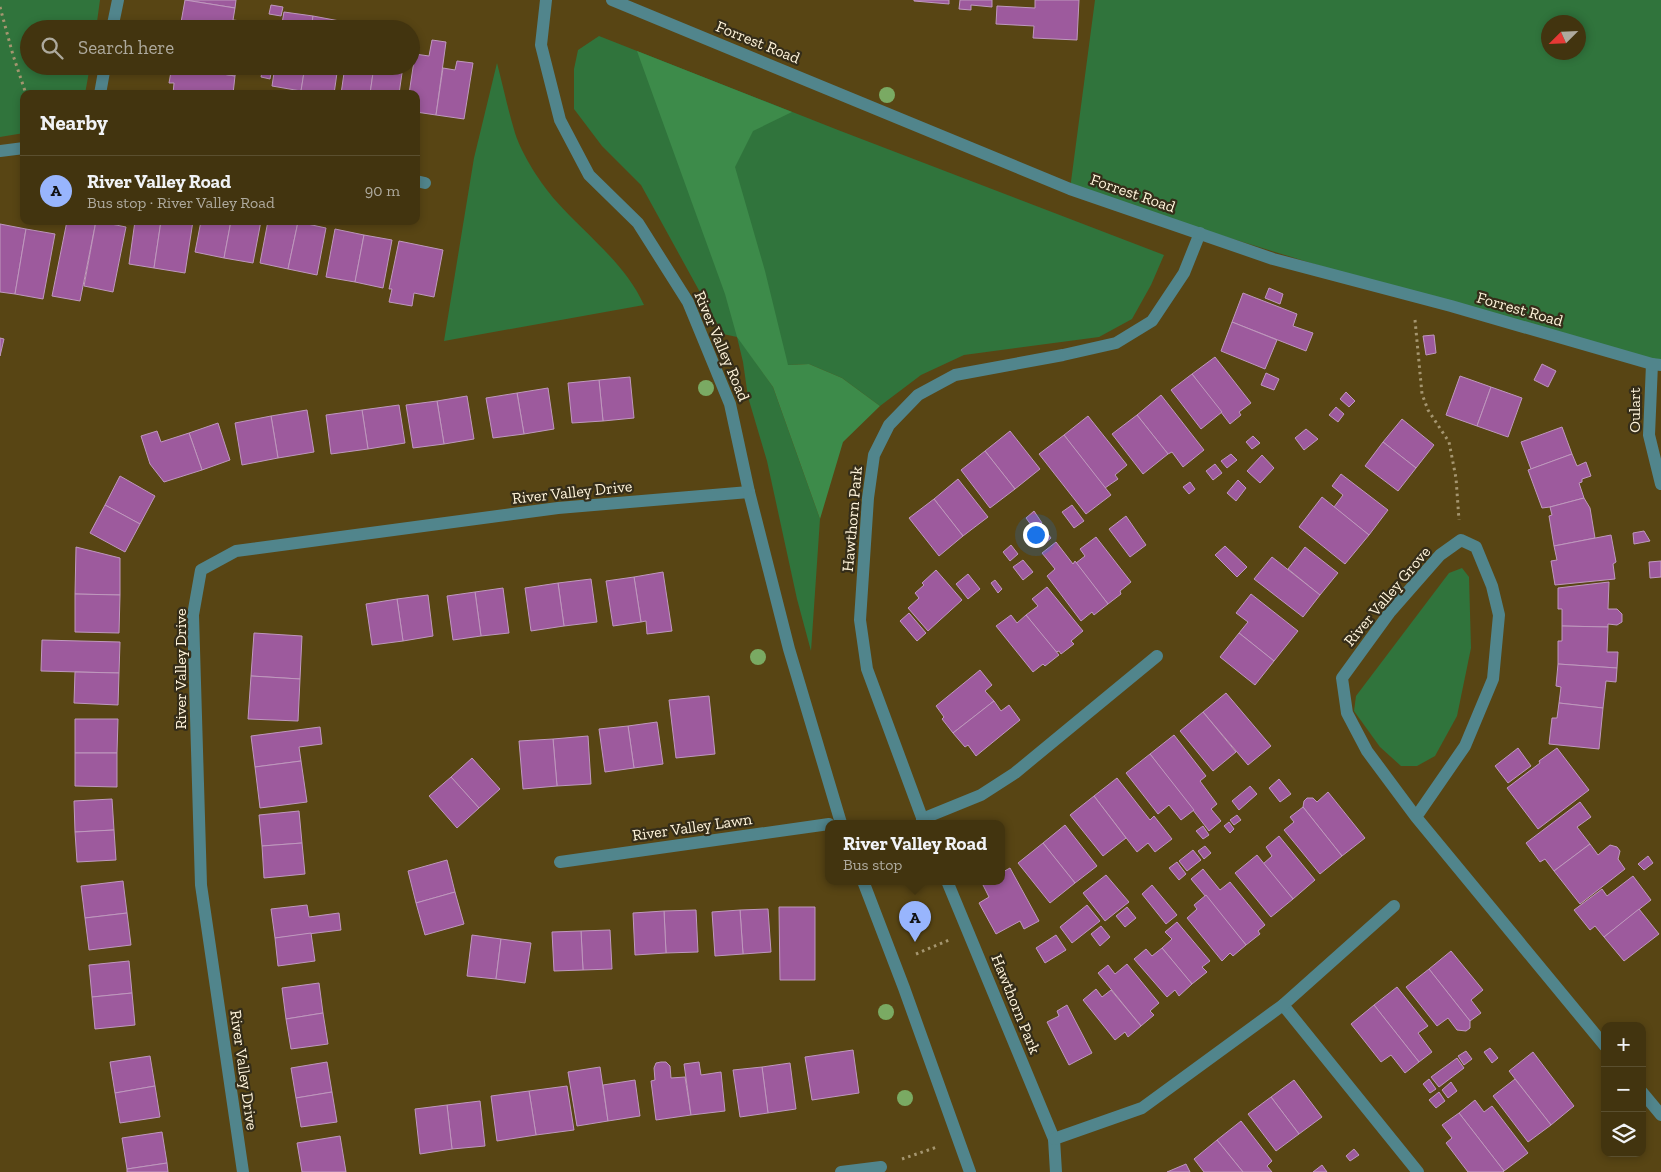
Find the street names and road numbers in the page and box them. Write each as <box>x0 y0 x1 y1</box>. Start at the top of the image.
street label: Forrest Road <box>713 17 803 68</box>
street label: Forrest Road <box>1088 170 1178 216</box>
street label: River Valley Road <box>690 288 754 404</box>
street label: Forrest Road <box>1475 288 1565 330</box>
street label: Oulart <box>1625 387 1644 433</box>
street label: Hawthorn Park <box>838 465 866 573</box>
street label: River Valley Drive <box>511 476 633 508</box>
street label: River Valley Grove <box>1340 542 1434 650</box>
street label: River Valley Drive <box>171 608 190 730</box>
street label: River Valley Lawn <box>631 809 754 845</box>
street label: Hawthorn Park <box>987 951 1045 1057</box>
street label: River Valley Drive <box>226 1009 262 1131</box>

